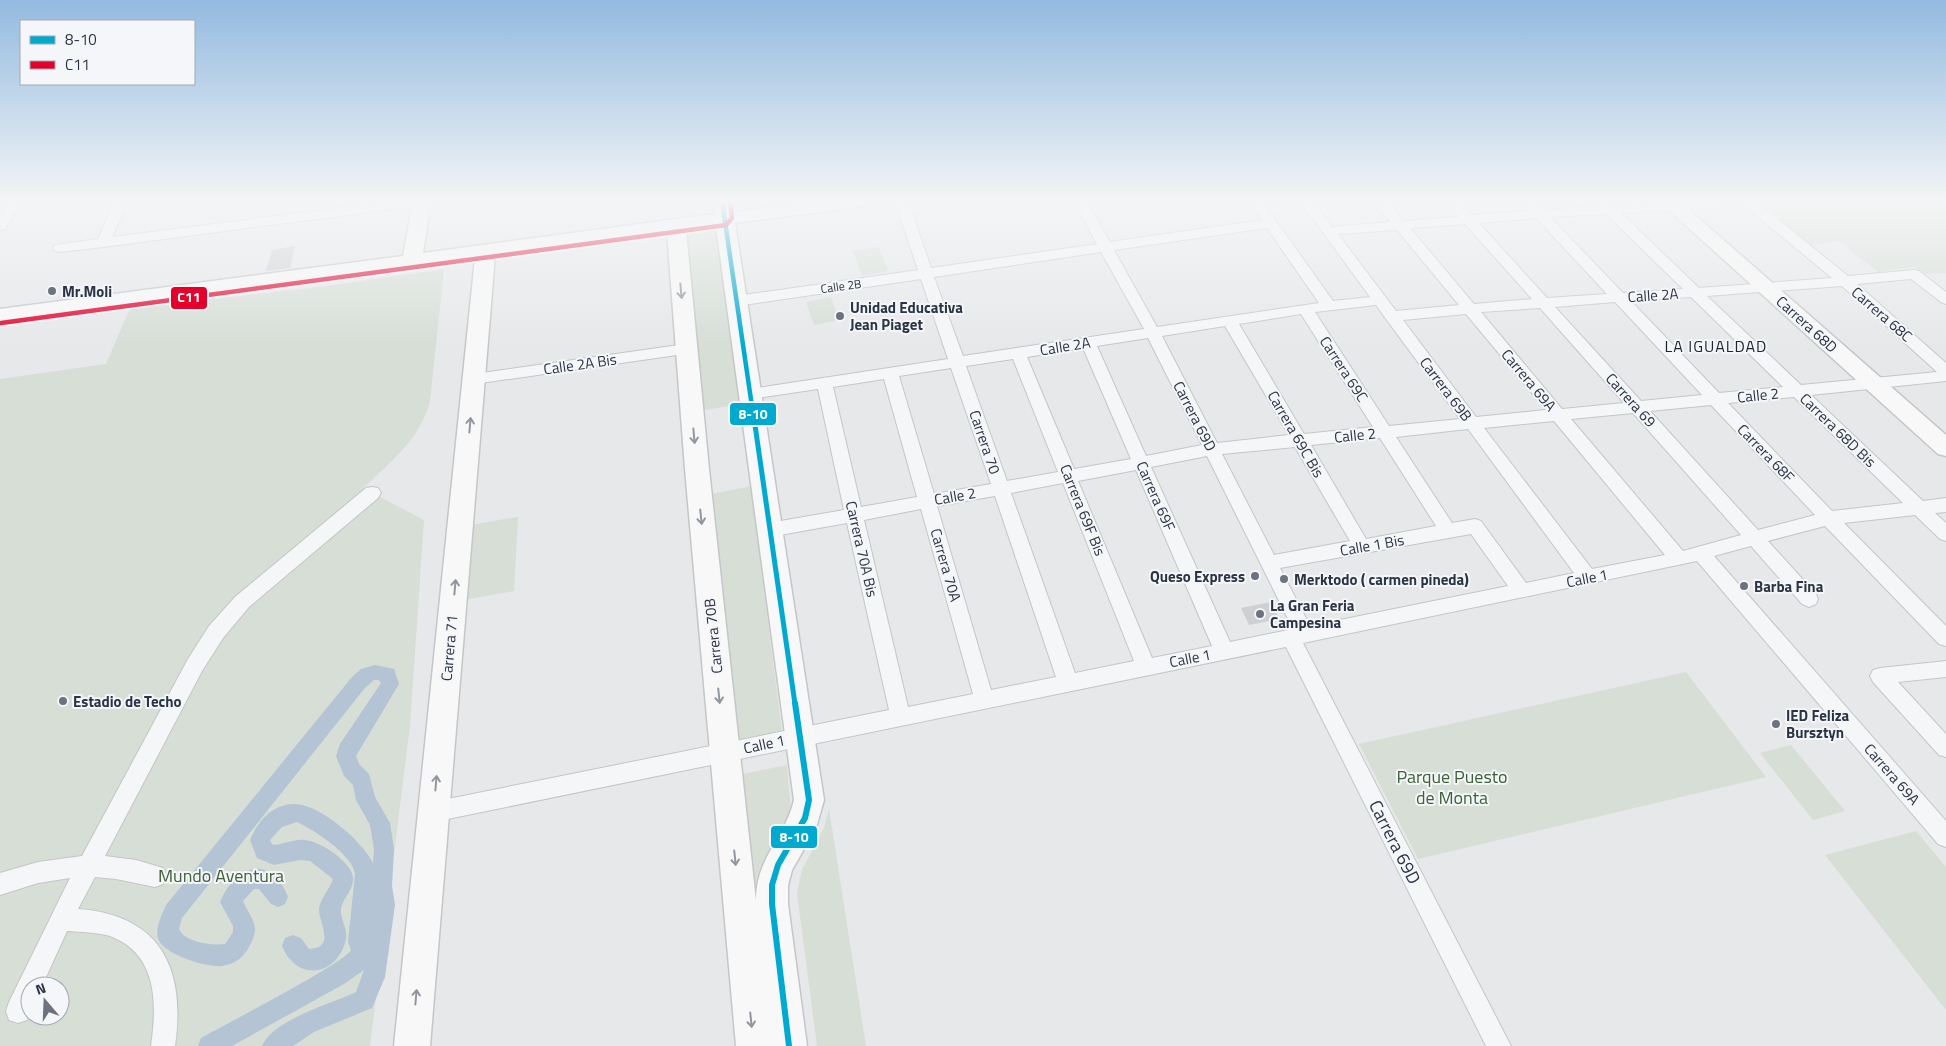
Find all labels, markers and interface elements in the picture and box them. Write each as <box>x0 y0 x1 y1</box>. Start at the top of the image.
legend <box>20 20 195 85</box>
text: 8-10 <box>65 28 97 51</box>
text: C11 <box>65 53 90 76</box>
street label: Calle 2B <box>819 274 863 298</box>
place label: Mr.Moli <box>62 280 112 303</box>
street label: Carrera 68C <box>1846 281 1918 347</box>
street label: Calle 2A <box>1627 282 1679 308</box>
one-way arrow <box>677 283 686 299</box>
marker: Mr.Moli <box>46 285 58 297</box>
line badge: C11 <box>170 286 208 310</box>
text: C11 <box>177 286 201 307</box>
street label: Carrera 68D <box>1771 290 1843 358</box>
place label: Unidad Educativa Jean Piaget <box>850 296 963 336</box>
marker: Unidad Educativa Jean Piaget <box>834 310 846 322</box>
street label: Calle 2A <box>1038 331 1092 361</box>
street label: Carrera 69C <box>1314 332 1374 406</box>
district label: LA IGUALDAD <box>1665 334 1767 358</box>
street label: Carrera 69A <box>1496 344 1562 416</box>
street label: Calle 2A Bis <box>542 347 618 381</box>
street label: Carrera 69B <box>1414 352 1478 426</box>
street label: Carrera 69 <box>1600 368 1662 432</box>
street label: Carrera 69D <box>1168 377 1222 455</box>
street label: Calle 2 <box>1736 381 1780 409</box>
street label: Carrera 69C Bis <box>1262 386 1330 482</box>
street label: Carrera 68D Bis <box>1794 387 1882 473</box>
line badge: 8-10 <box>729 402 777 426</box>
text: 8-10 <box>738 403 768 424</box>
street label: Carrera 70 <box>963 407 1007 477</box>
one-way arrow <box>465 417 475 433</box>
street label: Carrera 68F <box>1732 418 1800 488</box>
street label: Calle 2 <box>1333 421 1377 449</box>
one-way arrow <box>689 427 699 443</box>
street label: Carrera 69F <box>1130 457 1182 535</box>
street label: Carrera 69F Bis <box>1054 461 1112 559</box>
street label: Calle 2 <box>932 481 978 511</box>
street label: Carrera 70A Bis <box>840 499 884 599</box>
one-way arrow <box>697 509 706 525</box>
street label: Carrera 70A <box>925 526 967 604</box>
street label: Calle 1 Bis <box>1338 528 1406 562</box>
street label: Calle 1 <box>1564 563 1610 593</box>
place label: Queso Express <box>1150 565 1245 588</box>
place label: Merktodo ( carmen pineda) <box>1294 568 1469 591</box>
marker: Queso Express <box>1249 570 1261 582</box>
marker: Merktodo ( carmen pineda) <box>1278 573 1290 585</box>
place label: Barba Fina <box>1754 575 1824 598</box>
one-way arrow <box>450 579 460 595</box>
marker: Barba Fina <box>1738 580 1750 592</box>
place label: La Gran Feria Campesina <box>1270 594 1355 634</box>
street label: Carrera 70B <box>698 597 728 675</box>
marker: La Gran Feria Campesina <box>1254 608 1266 620</box>
street label: Carrera 71 <box>435 614 463 682</box>
street label: Calle 1 <box>1167 643 1213 673</box>
one-way arrow <box>714 688 724 704</box>
place label: Estadio de Techo <box>73 690 182 713</box>
marker: Estadio de Techo <box>57 695 69 707</box>
place label: IED Feliza Bursztyn <box>1786 704 1850 744</box>
marker: IED Feliza Bursztyn <box>1770 718 1782 730</box>
street label: Calle 1 <box>741 728 787 760</box>
street label: Carrera 69A <box>1859 738 1925 810</box>
park label: Parque Puesto de Monta <box>1396 763 1508 811</box>
one-way arrow <box>431 776 441 792</box>
street label: Carrera 69D <box>1362 795 1428 889</box>
line badge: 8-10 <box>770 825 818 849</box>
text: 8-10 <box>779 826 809 847</box>
one-way arrow <box>730 850 740 866</box>
park label: Mundo Aventura <box>158 862 284 889</box>
north arrow <box>20 976 70 1026</box>
text: N <box>33 977 49 1000</box>
one-way arrow <box>411 990 421 1006</box>
one-way arrow <box>746 1012 756 1028</box>

